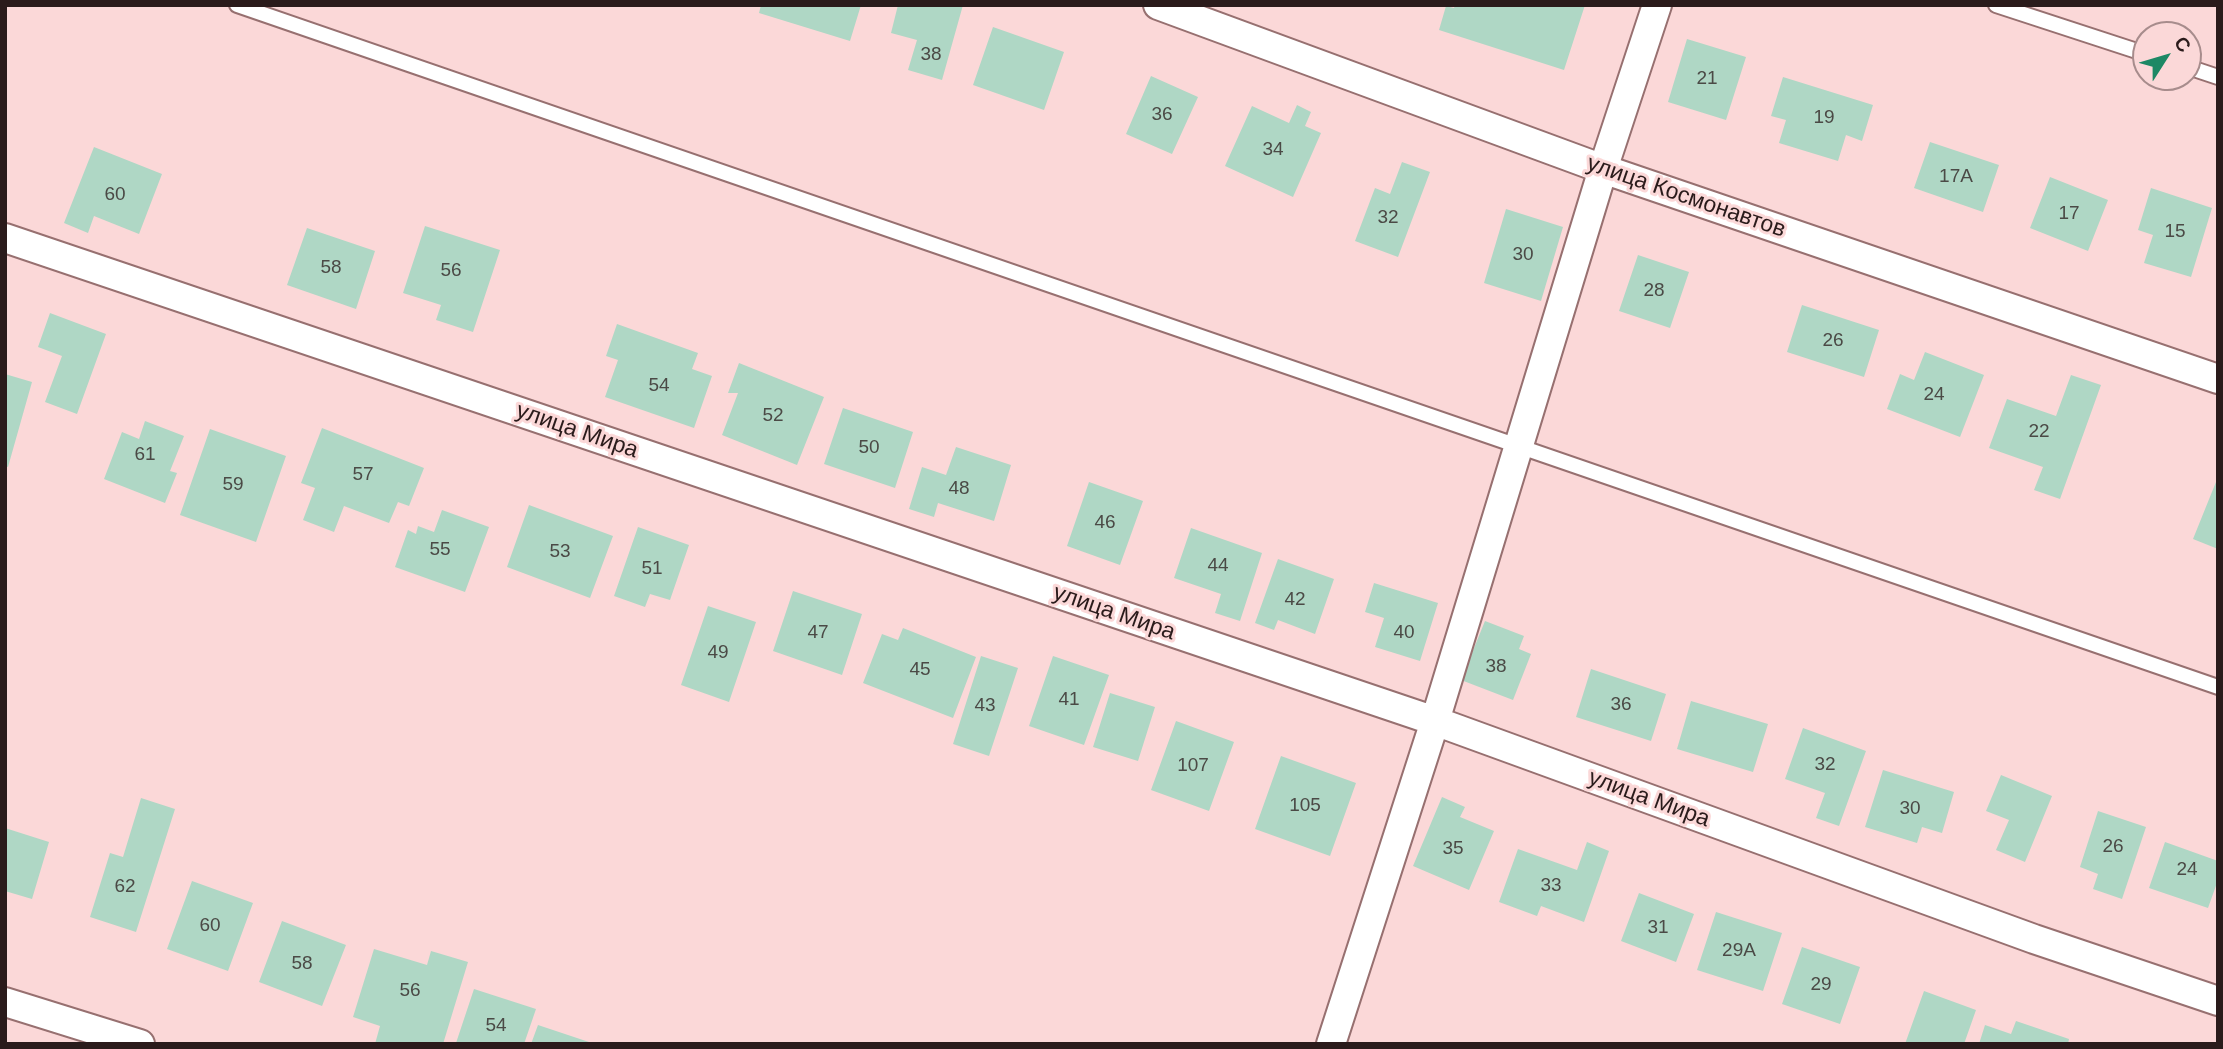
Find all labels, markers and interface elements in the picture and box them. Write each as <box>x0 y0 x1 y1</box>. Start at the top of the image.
north arrow <box>2132 21 2202 91</box>
text: С <box>2170 32 2195 56</box>
house number: 38 <box>920 44 942 66</box>
house number: 21 <box>1696 68 1718 90</box>
house number: 36 <box>1151 104 1173 126</box>
house number: 19 <box>1813 107 1835 129</box>
house number: 34 <box>1262 139 1284 161</box>
street label: улица Космонавтов <box>1583 150 1789 244</box>
house number: 17А <box>1939 166 1973 188</box>
house number: 60 <box>104 184 126 206</box>
house number: 17 <box>2058 203 2080 225</box>
house number: 32 <box>1377 207 1399 229</box>
house number: 15 <box>2164 221 2186 243</box>
house number: 30 <box>1512 244 1534 266</box>
house number: 58 <box>320 257 342 279</box>
house number: 56 <box>440 260 462 282</box>
house number: 28 <box>1643 280 1665 302</box>
house number: 26 <box>1822 330 1844 352</box>
house number: 54 <box>648 375 670 397</box>
house number: 24 <box>1923 384 1945 406</box>
street label: улица Мира <box>512 397 642 465</box>
house number: 52 <box>762 405 784 427</box>
house number: 22 <box>2028 421 2050 443</box>
house number: 50 <box>858 437 880 459</box>
house number: 61 <box>134 444 156 466</box>
house number: 57 <box>352 464 374 486</box>
house number: 59 <box>222 474 244 496</box>
house number: 48 <box>948 478 970 500</box>
house number: 46 <box>1094 512 1116 534</box>
house number: 55 <box>429 539 451 561</box>
house number: 53 <box>549 541 571 563</box>
house number: 44 <box>1207 555 1229 577</box>
house number: 51 <box>641 558 663 580</box>
street label: улица Мира <box>1049 579 1179 647</box>
house number: 42 <box>1284 589 1306 611</box>
house number: 47 <box>807 622 829 644</box>
house number: 40 <box>1393 622 1415 644</box>
house number: 49 <box>707 642 729 664</box>
house number: 38 <box>1485 656 1507 678</box>
house number: 45 <box>909 659 931 681</box>
house number: 41 <box>1058 689 1080 711</box>
house number: 36 <box>1610 694 1632 716</box>
house number: 43 <box>974 695 996 717</box>
house number: 32 <box>1814 754 1836 776</box>
house number: 107 <box>1177 755 1209 777</box>
street label: улица Мира <box>1585 764 1713 834</box>
house number: 105 <box>1289 795 1321 817</box>
house number: 30 <box>1899 798 1921 820</box>
house number: 26 <box>2102 836 2124 858</box>
house number: 35 <box>1442 838 1464 860</box>
house number: 24 <box>2176 859 2198 881</box>
house number: 33 <box>1540 875 1562 897</box>
house number: 62 <box>114 876 136 898</box>
house number: 60 <box>199 915 221 937</box>
house number: 31 <box>1647 917 1669 939</box>
house number: 29А <box>1722 940 1756 962</box>
house number: 58 <box>291 953 313 975</box>
house number: 29 <box>1810 974 1832 996</box>
house number: 56 <box>399 980 421 1002</box>
house number: 54 <box>485 1015 507 1037</box>

